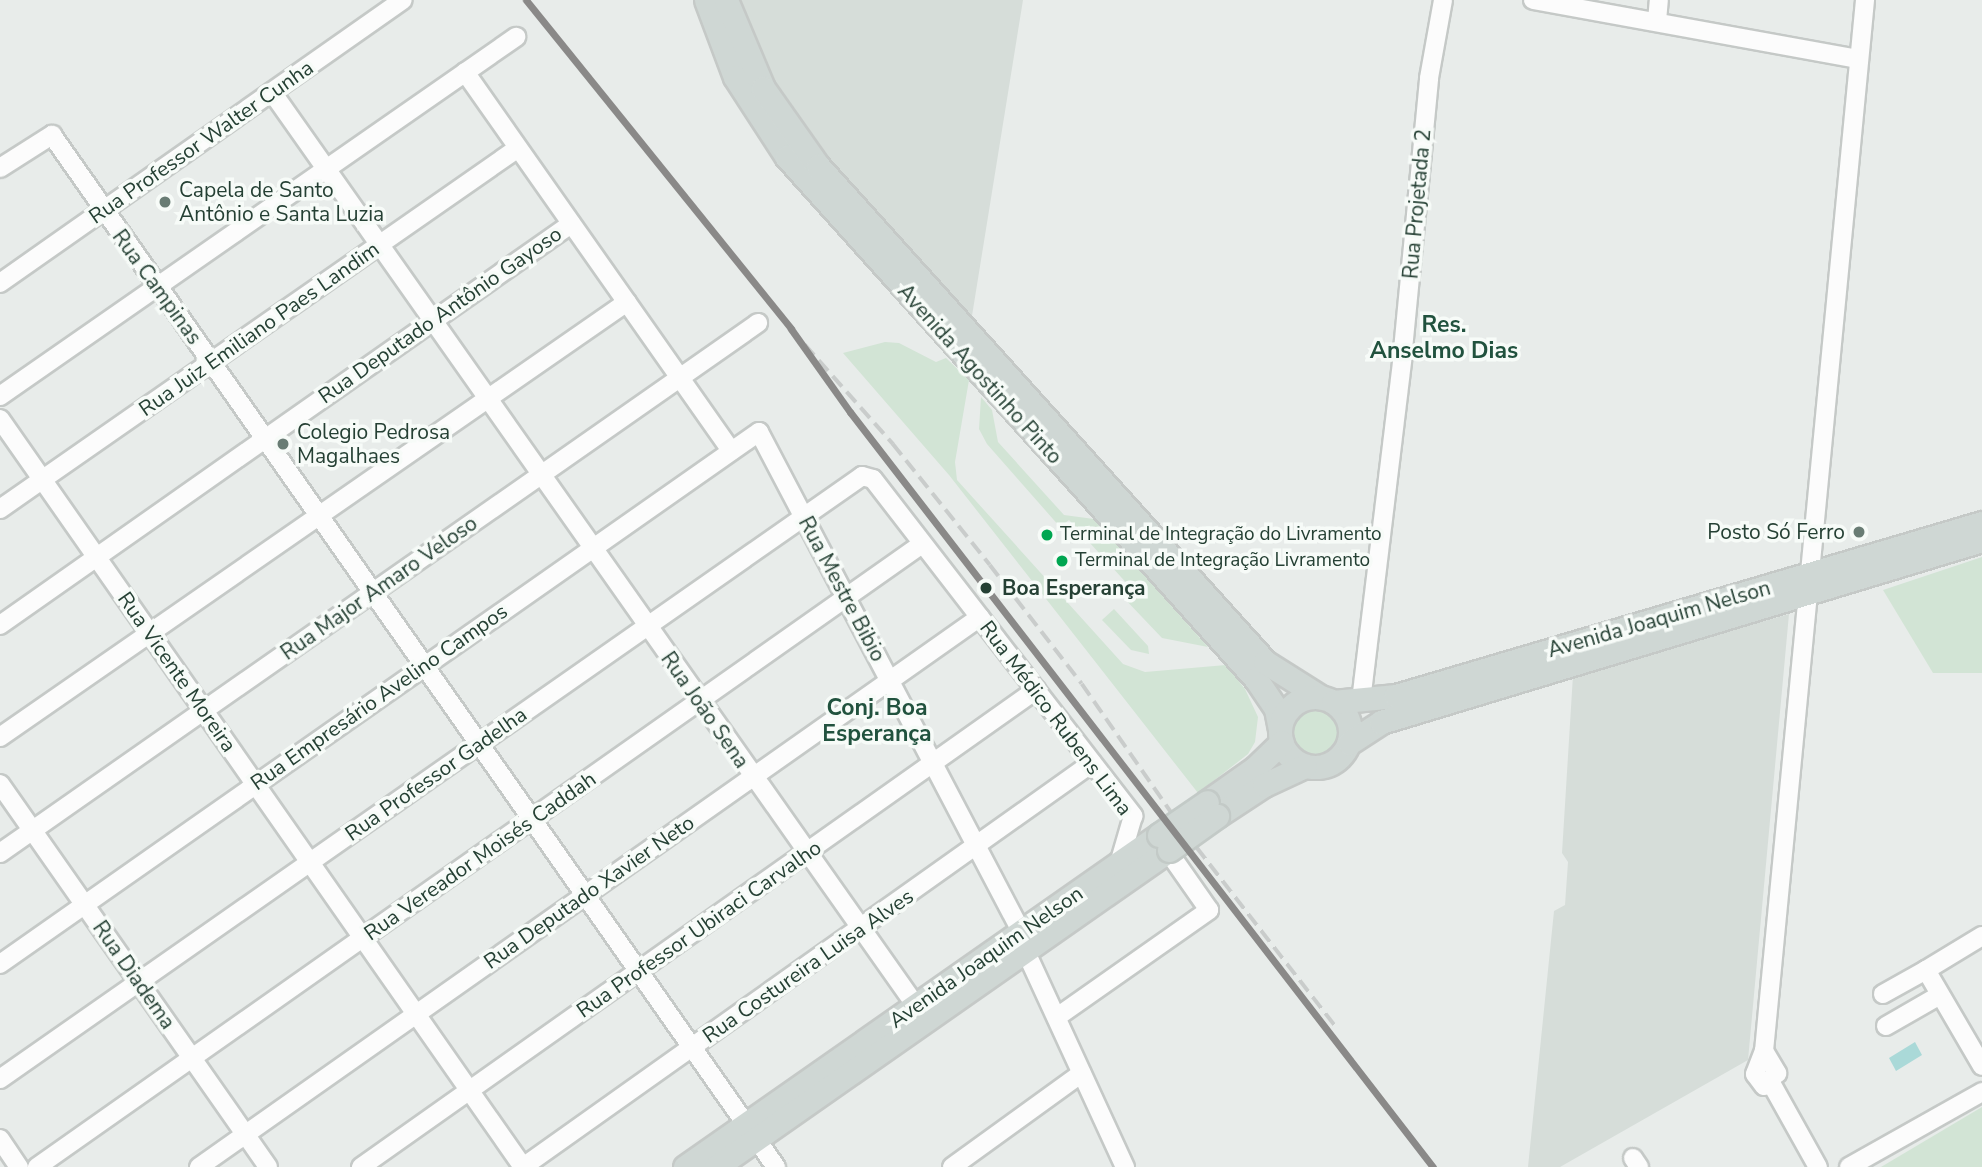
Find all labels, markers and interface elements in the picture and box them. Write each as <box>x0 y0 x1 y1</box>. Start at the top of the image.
street label: Rua Professor Walter Cunha <box>84 55 318 229</box>
street label: Rua Projetada 2 <box>1398 128 1436 280</box>
place label: Capela de Santo Antônio e Santa Luzia <box>179 177 384 227</box>
marker: Capela de Santo Antônio e Santa Luzia <box>157 194 173 210</box>
street label: Rua Deputado Antônio Gayoso <box>313 221 567 409</box>
street label: Rua Campinas <box>107 225 207 349</box>
street label: Rua Juiz Emiliano Paes Landim <box>134 236 384 422</box>
street label: Avenida Agostinho Pinto <box>893 279 1067 469</box>
district label: Res. Anselmo Dias <box>1370 311 1518 365</box>
place label: Colegio Pedrosa Magalhaes <box>297 419 450 469</box>
marker: Colegio Pedrosa Magalhaes <box>275 436 291 452</box>
street label: Rua Major Amaro Veloso <box>276 511 482 665</box>
street label: Rua Mestre Bibio <box>793 512 891 666</box>
place label: Posto Só Ferro <box>1707 519 1845 545</box>
place label: Terminal de Integração do Livramento <box>1060 524 1382 546</box>
marker: Posto Só Ferro <box>1851 524 1867 540</box>
marker: Terminal de Integração do Livramento <box>1040 528 1054 542</box>
place label: Terminal de Integração Livramento <box>1075 550 1370 572</box>
marker: Terminal de Integração Livramento <box>1055 554 1069 568</box>
place label: Boa Esperança <box>1002 575 1146 601</box>
street label: Avenida Joaquim Nelson <box>1545 575 1773 663</box>
marker: Boa Esperança <box>976 578 996 598</box>
street label: Rua Vicente Moreira <box>112 587 242 757</box>
street label: Rua Empresário Avelino Campos <box>246 598 512 796</box>
street label: Rua Médico Rubens Lima <box>975 616 1137 820</box>
street label: Rua João Sena <box>656 647 754 773</box>
district label: Conj. Boa Esperança <box>822 694 932 748</box>
street label: Rua Professor Gadelha <box>340 702 532 846</box>
street label: Rua Vereador Moisés Caddah <box>359 766 601 946</box>
street label: Rua Deputado Xavier Neto <box>479 810 699 974</box>
street label: Rua Professor Ubiraci Carvalho <box>572 835 826 1023</box>
street label: Avenida Joaquim Nelson <box>884 881 1088 1033</box>
street label: Rua Costureira Luisa Alves <box>698 884 918 1048</box>
street label: Rua Diadema <box>87 916 181 1034</box>

